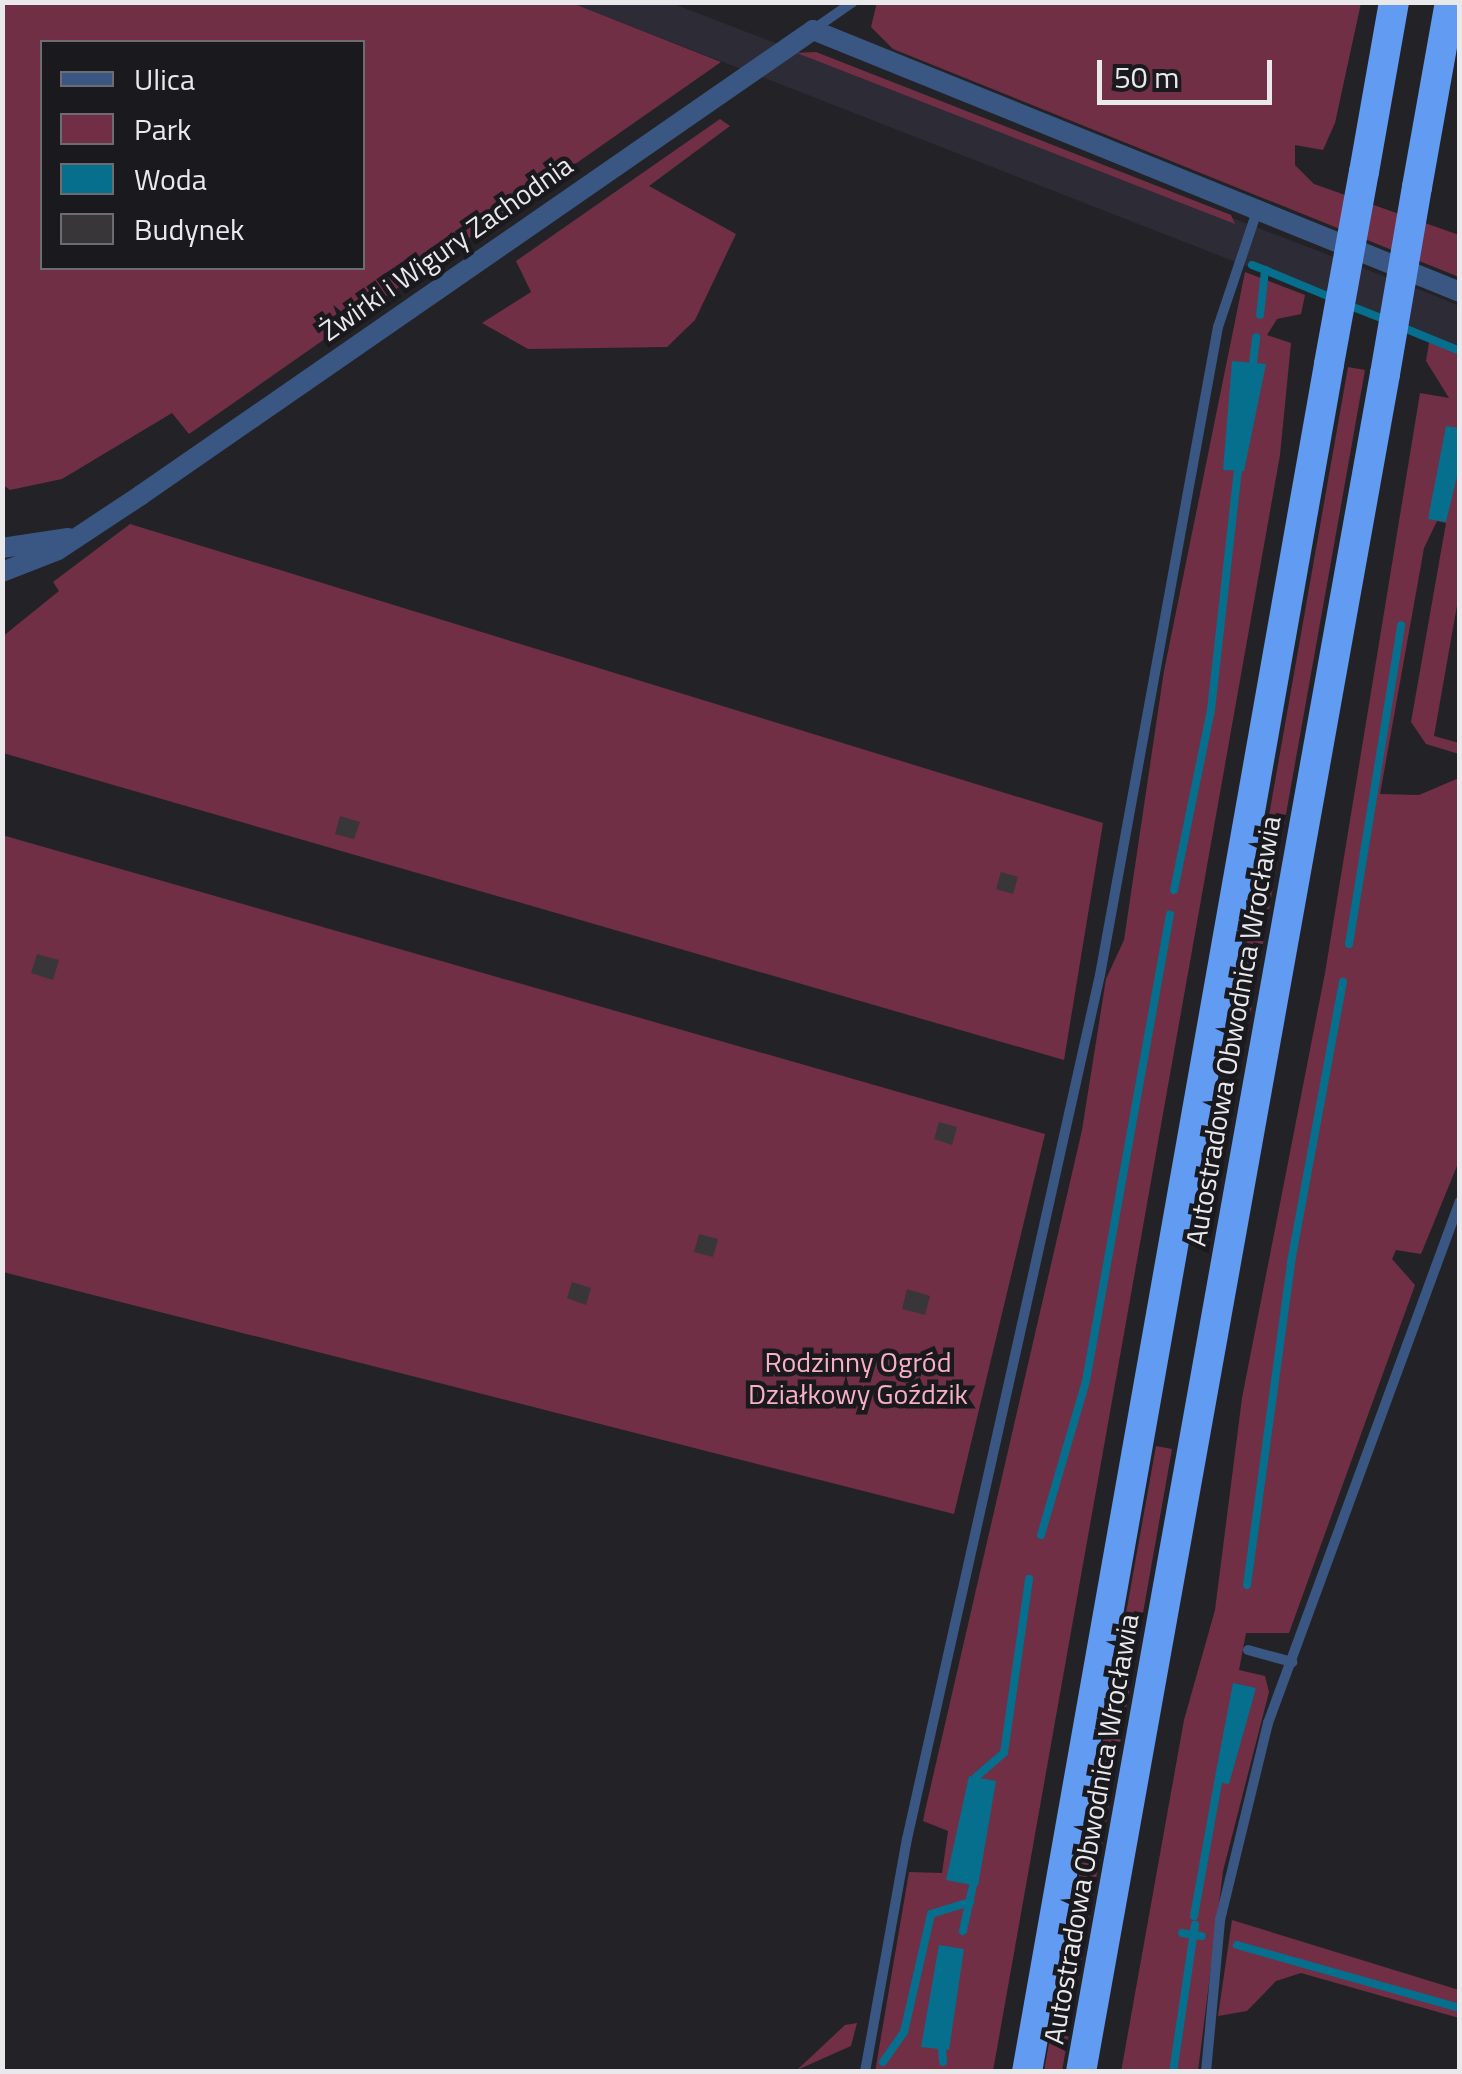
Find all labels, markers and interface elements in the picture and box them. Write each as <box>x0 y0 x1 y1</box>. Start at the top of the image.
legend <box>40 40 365 270</box>
scale bar <box>1102 40 1277 102</box>
text: 50 m <box>1114 54 1179 100</box>
text: Ulica <box>134 56 195 102</box>
text: Park <box>134 106 191 152</box>
street label: Żwirki i Wigury Zachodnia <box>313 148 579 348</box>
text: Woda <box>134 156 207 202</box>
text: Budynek <box>134 206 244 252</box>
street label: Autostradowa Obwodnica Wrocławia <box>1179 813 1287 1249</box>
park label: Rodzinny Ogród Działkowy Goździk <box>748 1345 968 1411</box>
street label: Autostradowa Obwodnica Wrocławia <box>1037 1611 1145 2047</box>

